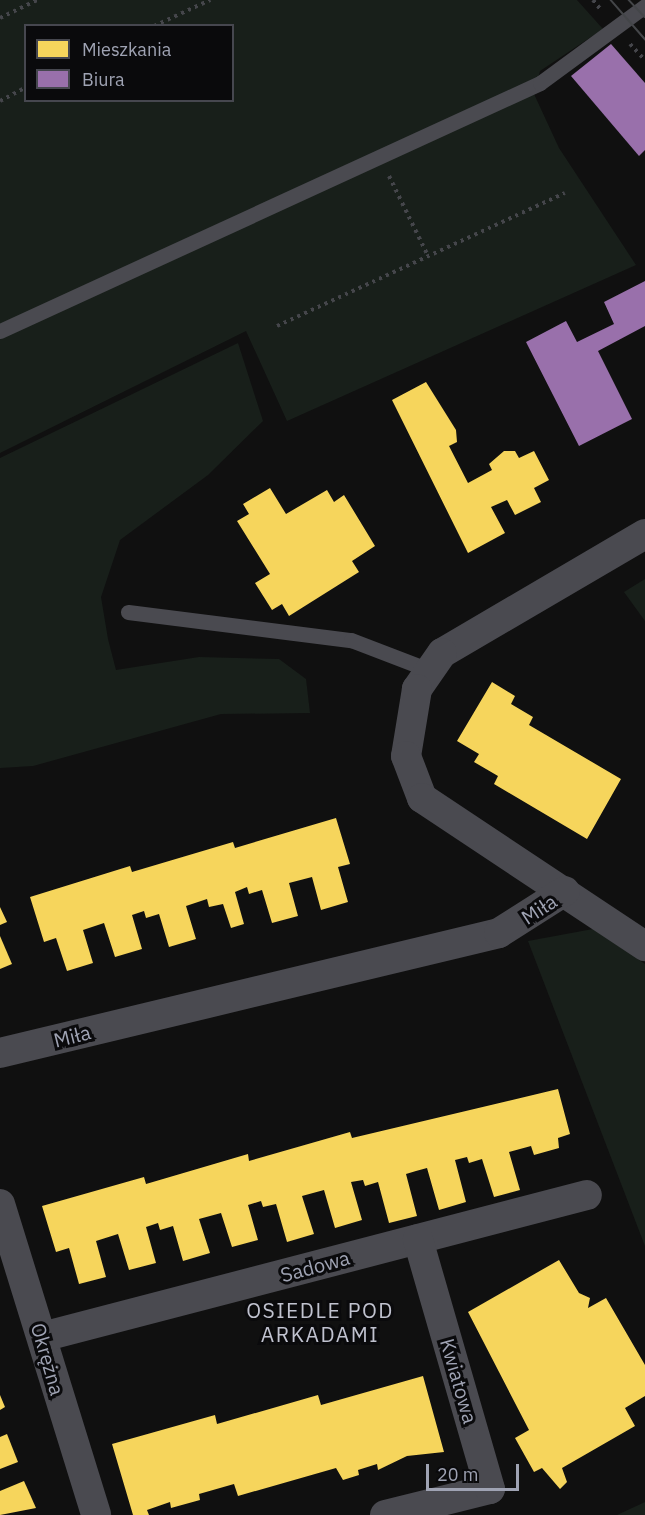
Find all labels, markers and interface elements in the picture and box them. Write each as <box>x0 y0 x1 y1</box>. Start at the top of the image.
legend <box>24 24 234 102</box>
text: Mieszkania <box>82 38 171 61</box>
text: Biura <box>82 68 125 91</box>
street label: Miła <box>517 889 561 929</box>
street label: Miła <box>51 1020 93 1052</box>
street label: Sadowa <box>278 1245 352 1287</box>
district label: OSIEDLE POD ARKADAMI <box>246 1297 394 1347</box>
street label: Okrężna <box>26 1320 70 1398</box>
street label: Kwiatowa <box>435 1336 483 1426</box>
scale bar <box>429 1452 522 1490</box>
text: 20 m <box>437 1463 479 1486</box>

